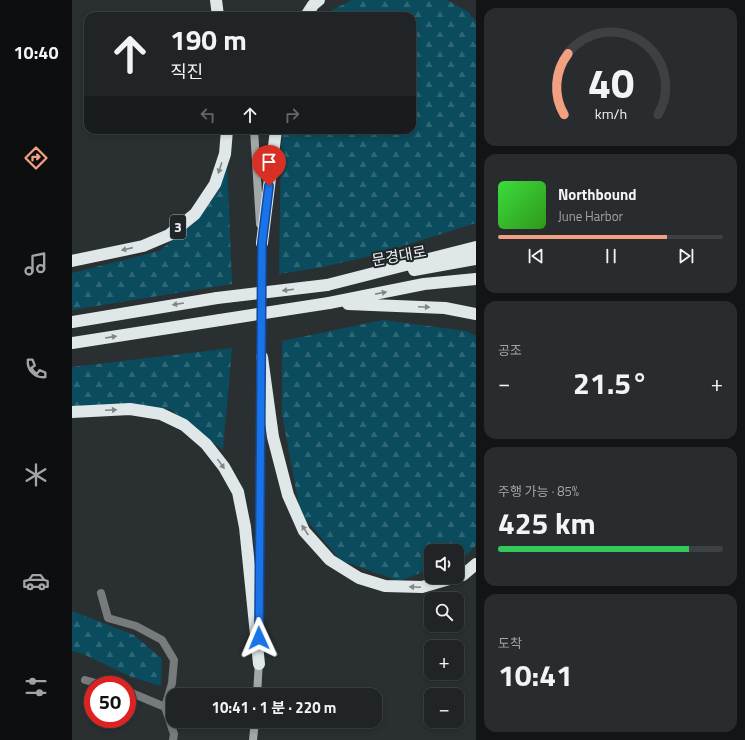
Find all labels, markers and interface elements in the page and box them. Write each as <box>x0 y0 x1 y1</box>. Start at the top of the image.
text: 190 m <box>170 18 247 61</box>
icon: ahead <box>104 28 156 80</box>
text: 10:40 <box>14 39 58 66</box>
text: 40 <box>587 51 634 114</box>
text: 직진 <box>170 58 203 85</box>
text: km/h <box>594 103 627 125</box>
icon: left <box>197 104 219 126</box>
icon: ahead <box>239 104 261 126</box>
icon: right <box>281 104 303 126</box>
icon: directions <box>22 144 50 172</box>
pin <box>252 145 286 186</box>
icon: arrive <box>258 151 280 173</box>
one-way arrow <box>217 162 223 174</box>
text: Northbound <box>558 183 637 206</box>
text: June Harbor <box>558 206 623 226</box>
road number: 3 <box>170 215 186 239</box>
street label: 문경대로 <box>370 239 428 272</box>
icon: previous <box>525 245 547 267</box>
icon: pause <box>600 245 622 267</box>
icon: next <box>675 245 697 267</box>
one-way arrow <box>121 246 134 252</box>
icon: music <box>22 250 50 278</box>
one-way arrow <box>282 286 294 293</box>
one-way arrow <box>375 289 387 295</box>
one-way arrow <box>172 301 184 307</box>
one-way arrow <box>418 304 430 311</box>
one-way arrow <box>104 334 117 340</box>
text: 공조 <box>498 340 522 360</box>
icon: phone <box>22 355 50 383</box>
text: 21.5° <box>573 360 648 406</box>
text: − <box>498 366 510 400</box>
text: + <box>711 366 723 400</box>
one-way arrow <box>105 407 118 413</box>
one-way arrow <box>217 459 225 469</box>
icon: climate <box>22 461 50 489</box>
text: 주행 가능 · 85% <box>498 481 579 501</box>
text: 425 km <box>498 500 596 546</box>
one-way arrow <box>301 525 309 536</box>
map controls <box>424 544 464 728</box>
button: sound <box>424 544 464 584</box>
icon: car <box>22 567 50 595</box>
one-way arrow <box>408 584 421 590</box>
button: search <box>424 592 464 632</box>
position arrow <box>238 617 280 659</box>
text: 도착 <box>498 633 522 653</box>
button: + <box>424 640 464 680</box>
text: 10:41 <box>498 652 573 698</box>
icon: filters <box>22 673 50 701</box>
speed limit sign: 50 <box>84 676 136 728</box>
button: − <box>424 688 464 728</box>
text: 10:41 · 1 분 · 220 m <box>212 696 336 719</box>

